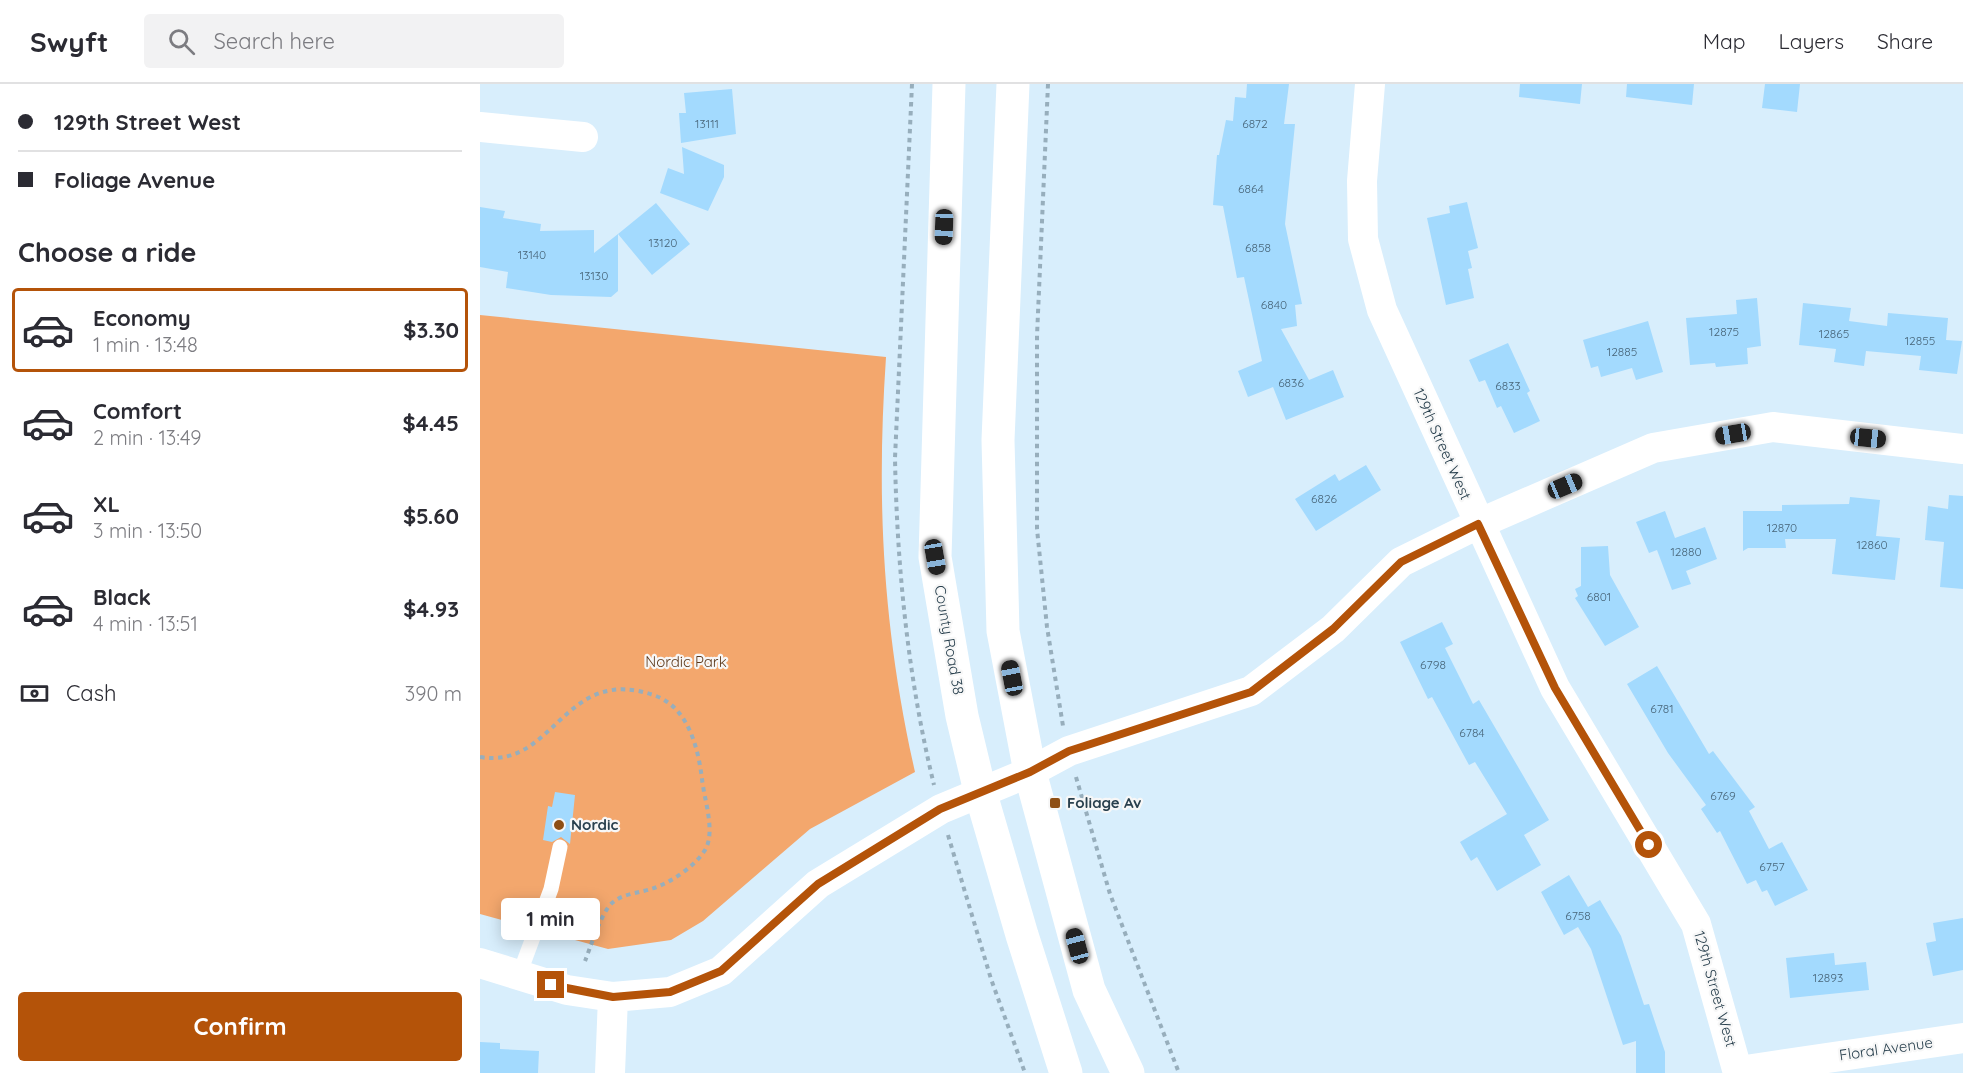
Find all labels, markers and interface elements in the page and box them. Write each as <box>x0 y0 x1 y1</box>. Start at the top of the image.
search box <box>144 14 564 68</box>
text: Swyft <box>30 24 108 59</box>
icon: search <box>165 25 198 58</box>
text: Search here <box>213 27 335 55</box>
text: Map <box>1703 28 1746 54</box>
text: Layers <box>1779 28 1844 54</box>
text: Share <box>1877 28 1933 54</box>
text: 129th Street West <box>54 108 241 136</box>
house number: 13111 <box>695 116 719 131</box>
house number: 6872 <box>1242 116 1268 131</box>
text: Foliage Avenue <box>54 166 215 194</box>
house number: 6864 <box>1238 181 1264 196</box>
car <box>934 209 954 245</box>
text: Choose a ride <box>18 235 196 269</box>
house number: 13120 <box>649 235 677 250</box>
house number: 6858 <box>1245 240 1271 255</box>
house number: 13140 <box>518 247 546 262</box>
house number: 13130 <box>580 268 608 283</box>
house number: 6840 <box>1261 297 1287 312</box>
icon: car <box>21 303 75 357</box>
text: Economy <box>93 304 191 332</box>
text: $3.30 <box>403 316 459 344</box>
house number: 12875 <box>1709 324 1739 339</box>
house number: 12865 <box>1819 326 1849 341</box>
text: 1 min · 13:48 <box>93 332 198 357</box>
house number: 12855 <box>1905 333 1935 348</box>
house number: 12885 <box>1607 344 1637 359</box>
house number: 6836 <box>1278 375 1304 390</box>
house number: 6833 <box>1495 378 1521 393</box>
street label: 129th Street West <box>1409 385 1476 502</box>
icon: car <box>21 396 75 450</box>
text: Comfort <box>93 397 182 425</box>
text: $4.45 <box>403 409 459 437</box>
car <box>1714 422 1752 446</box>
text: 2 min · 13:49 <box>93 425 201 450</box>
car <box>1849 427 1887 449</box>
car <box>1545 471 1585 501</box>
icon: car <box>21 489 75 543</box>
text: XL <box>93 490 120 518</box>
house number: 6826 <box>1311 491 1338 506</box>
text: $5.60 <box>403 502 459 530</box>
text: 3 min · 13:50 <box>93 518 202 543</box>
house number: 12870 <box>1767 520 1797 535</box>
house number: 12860 <box>1856 537 1888 552</box>
car <box>923 538 947 576</box>
house number: 12880 <box>1670 544 1702 559</box>
icon: car <box>21 582 75 636</box>
text: Black <box>93 583 151 611</box>
street label: County Road 38 <box>930 584 968 696</box>
house number: 6801 <box>1587 589 1611 604</box>
text: $4.93 <box>403 595 459 623</box>
text: 4 min · 13:51 <box>93 611 198 636</box>
park label: Nordic Park <box>645 652 727 671</box>
house number: 6798 <box>1420 657 1446 672</box>
car <box>1000 659 1024 697</box>
icon: cash <box>18 677 51 710</box>
text: Cash <box>66 679 117 707</box>
text: 390 m <box>405 681 462 706</box>
house number: 6781 <box>1650 701 1674 716</box>
house number: 6784 <box>1459 725 1485 740</box>
house number: 6769 <box>1710 788 1736 803</box>
place label: Foliage Av <box>1067 793 1142 812</box>
marker: Foliage Av <box>1048 796 1062 810</box>
place label: Nordic <box>571 815 619 834</box>
marker: Nordic <box>552 818 566 832</box>
route start <box>1635 831 1662 858</box>
house number: 6757 <box>1759 859 1785 874</box>
callout: 1 min <box>502 898 601 940</box>
text: 1 min <box>526 906 575 931</box>
house number: 6758 <box>1565 908 1591 923</box>
car <box>1064 926 1090 966</box>
street label: 129th Street West <box>1690 929 1741 1049</box>
house number: 12893 <box>1813 970 1843 985</box>
route end <box>537 971 564 998</box>
button: Confirm <box>18 992 462 1061</box>
street label: Floral Avenue <box>1838 1033 1934 1064</box>

